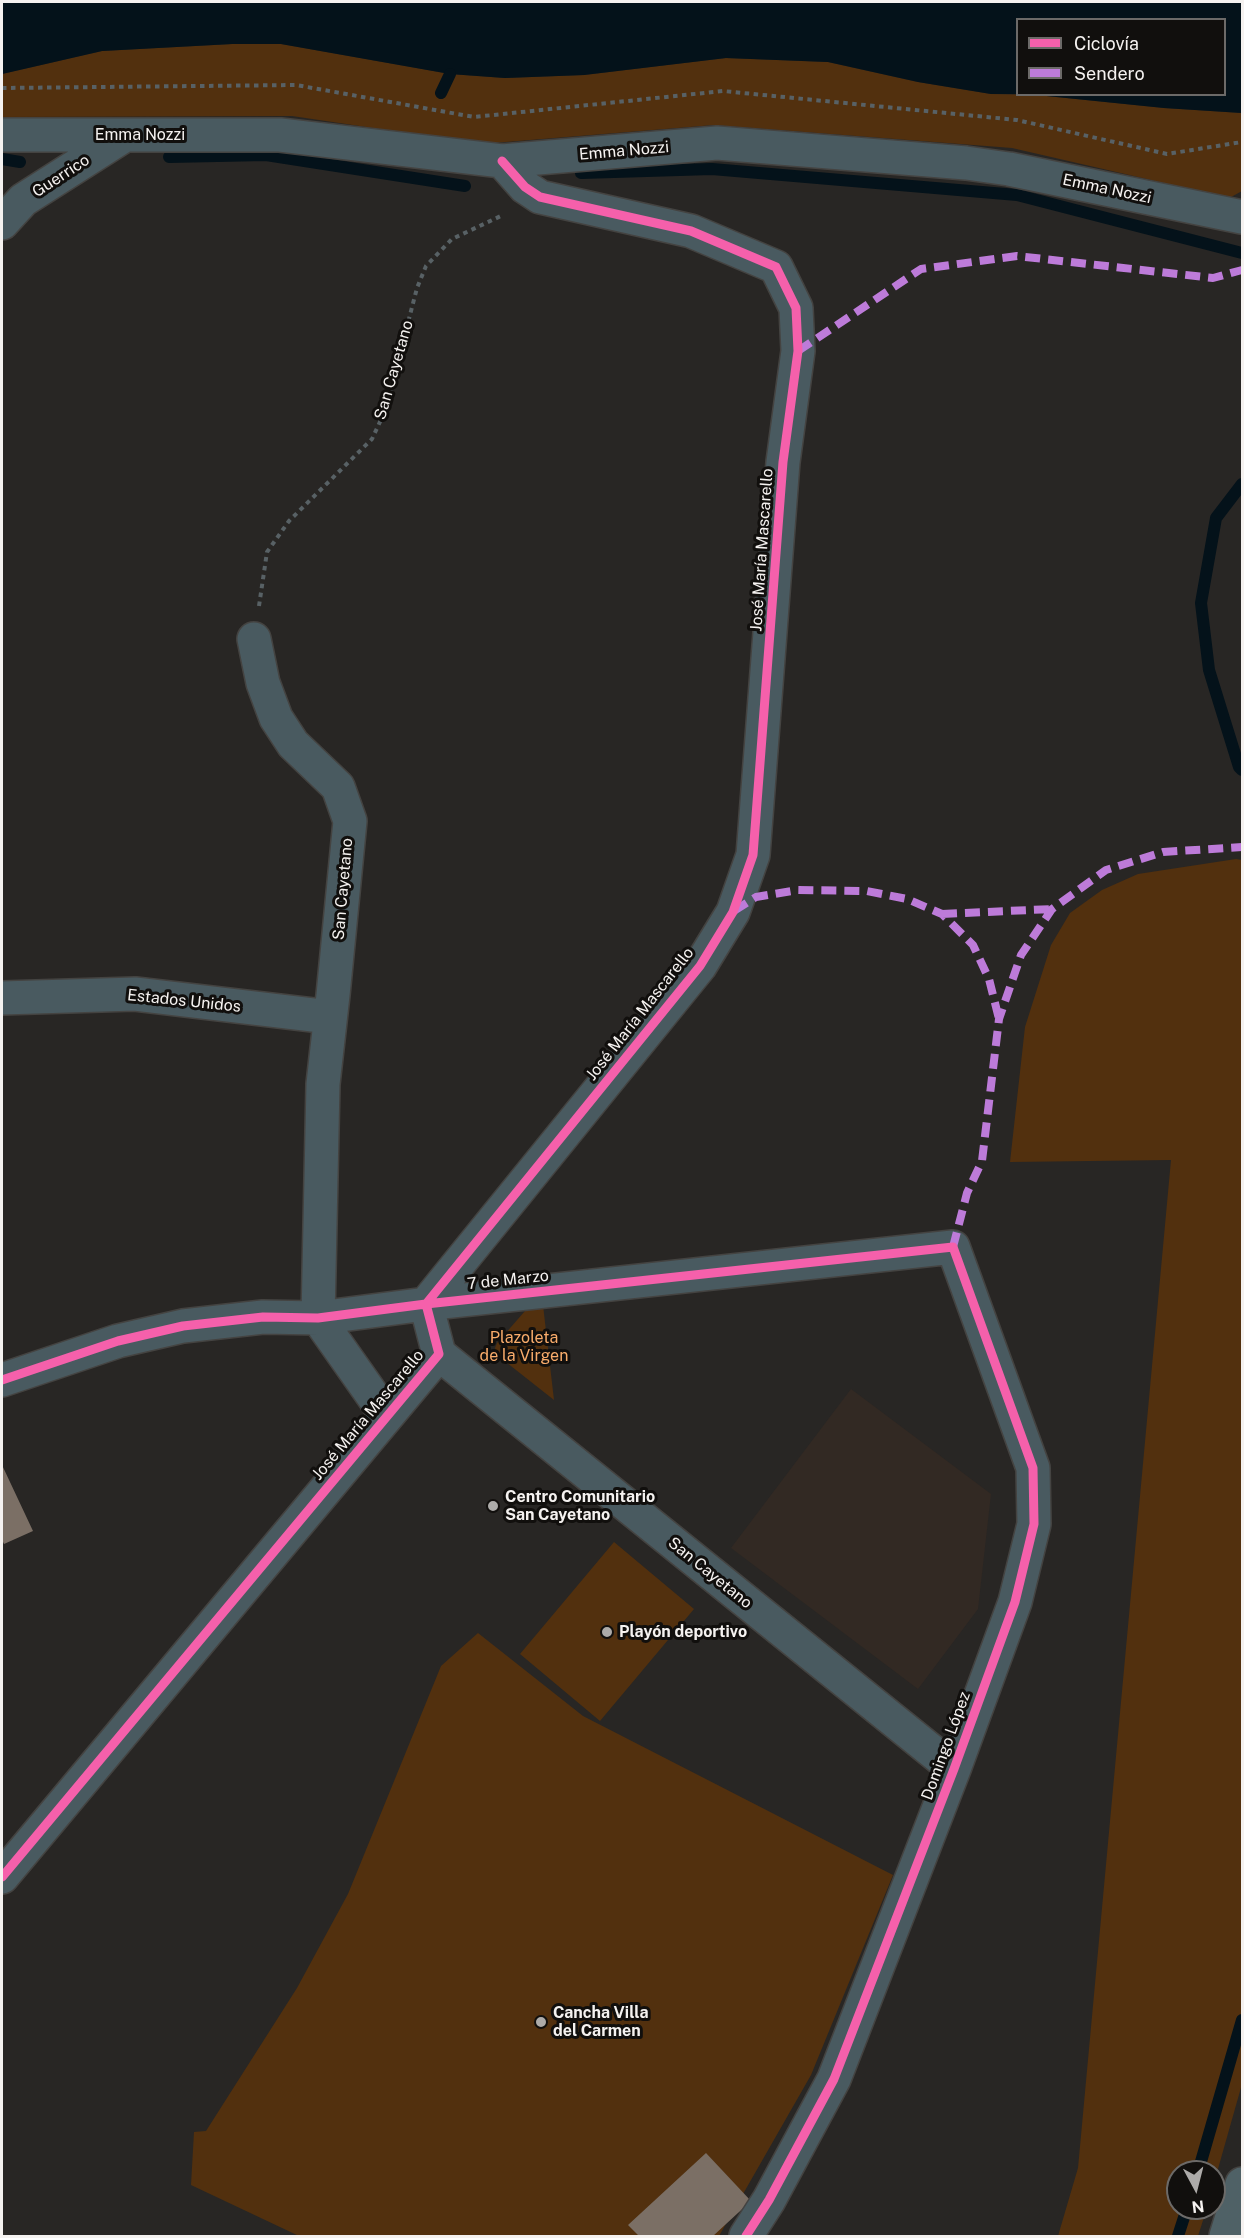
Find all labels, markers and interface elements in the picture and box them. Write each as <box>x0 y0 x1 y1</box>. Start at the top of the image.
legend <box>1016 18 1226 96</box>
text: Ciclovía <box>1074 33 1139 54</box>
text: Sendero <box>1074 63 1145 84</box>
street label: Emma Nozzi <box>95 125 185 145</box>
street label: Emma Nozzi <box>578 137 670 165</box>
street label: Guerrico <box>29 150 93 202</box>
street label: Emma Nozzi <box>1061 170 1153 208</box>
street label: San Cayetano <box>371 318 417 422</box>
street label: José María Mascarello <box>747 468 777 632</box>
street label: San Cayetano <box>329 837 357 941</box>
street label: José María Mascarello <box>582 944 698 1084</box>
street label: Estados Unidos <box>126 985 242 1017</box>
street label: 7 de Marzo <box>466 1266 550 1294</box>
park label: Plazoleta de la Virgen <box>480 1328 568 1366</box>
street label: José María Mascarello <box>308 1346 428 1484</box>
place label: Centro Comunitario San Cayetano <box>505 1487 655 1525</box>
marker: Centro Comunitario San Cayetano <box>486 1499 500 1513</box>
street label: San Cayetano <box>664 1533 756 1613</box>
place label: Playón deportivo <box>619 1622 747 1642</box>
marker: Playón deportivo <box>600 1625 614 1639</box>
street label: Domingo López <box>917 1689 975 1803</box>
place label: Cancha Villa del Carmen <box>553 2003 648 2041</box>
marker: Cancha Villa del Carmen <box>534 2015 548 2029</box>
north arrow <box>1166 2160 1226 2220</box>
text: N <box>1191 2196 1205 2217</box>

